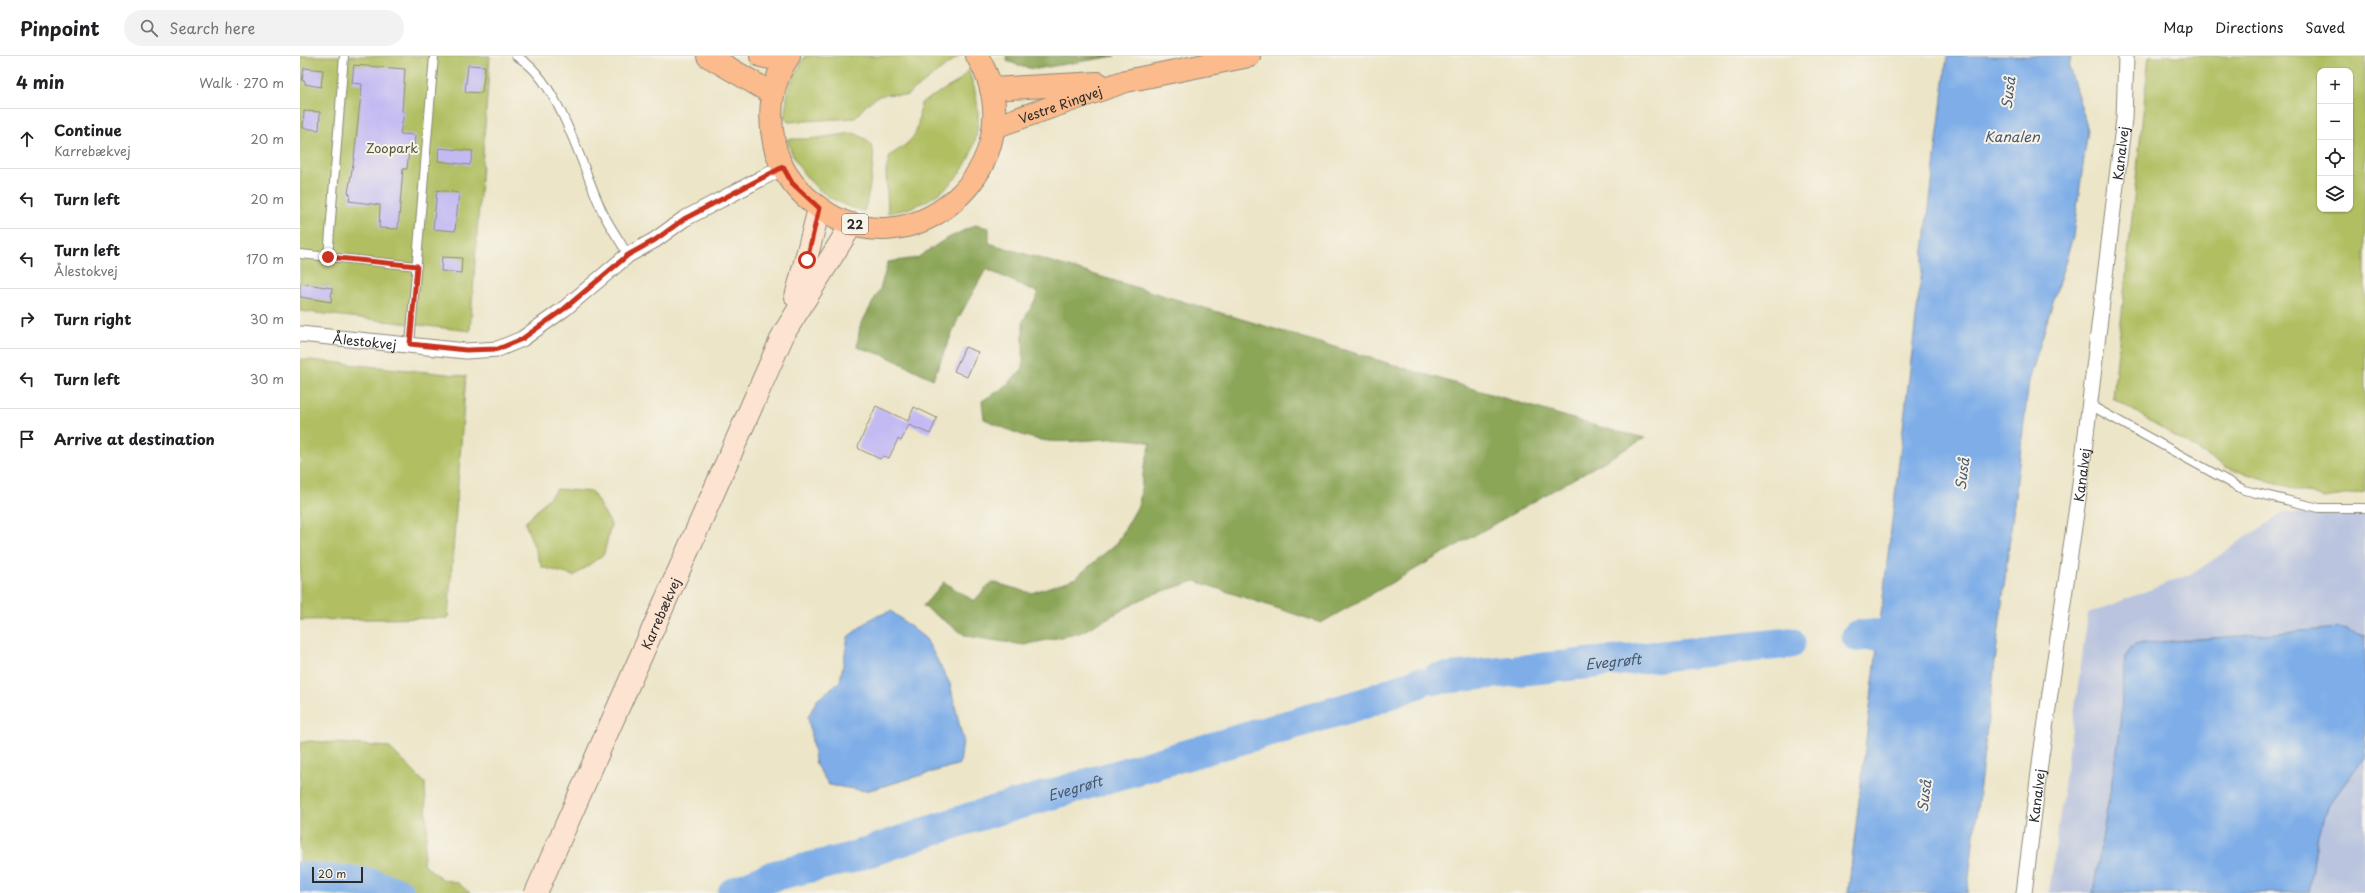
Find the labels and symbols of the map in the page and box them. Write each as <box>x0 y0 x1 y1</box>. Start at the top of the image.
water label: Suså <box>1996 74 2021 110</box>
street label: Vestre Ringvej <box>1016 81 1105 127</box>
street label: Kanalvej <box>2107 125 2133 181</box>
water label: Kanalen <box>1984 126 2041 147</box>
park label: Zoopark <box>366 138 418 157</box>
road number: 22 <box>842 214 868 234</box>
route end <box>319 248 337 266</box>
route start <box>798 251 816 269</box>
street label: Ålestokvej <box>332 328 397 353</box>
street label: Kanalvej <box>2068 447 2094 503</box>
water label: Suså <box>1950 455 1975 491</box>
street label: Karrebækvej <box>636 574 684 652</box>
water label: Evegrøft <box>1584 647 1644 674</box>
street label: Kanalvej <box>2023 768 2049 824</box>
water label: Evegrøft <box>1045 769 1107 806</box>
water label: Suså <box>1912 777 1937 813</box>
scale bar <box>312 865 363 884</box>

